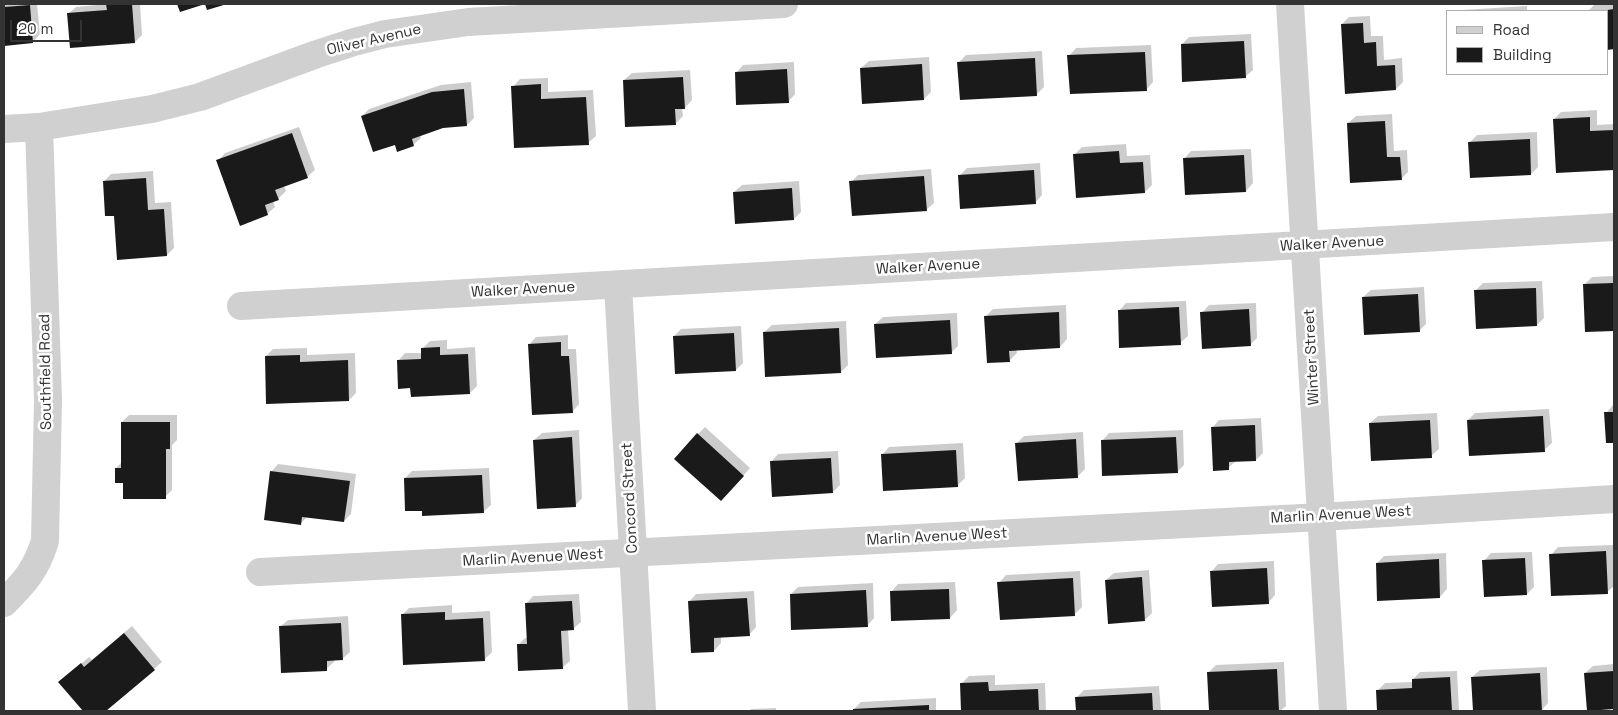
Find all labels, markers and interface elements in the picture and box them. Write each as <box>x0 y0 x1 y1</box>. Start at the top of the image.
scale bar <box>12 10 85 42</box>
legend <box>1446 10 1608 75</box>
text: 20 m <box>18 19 53 38</box>
street label: Oliver Avenue <box>325 20 423 60</box>
text: Road <box>1493 20 1530 39</box>
text: Building <box>1493 45 1552 64</box>
street label: Walker Avenue <box>1279 232 1385 256</box>
street label: Walker Avenue <box>875 255 981 279</box>
street label: Walker Avenue <box>470 278 576 302</box>
street label: Winter Street <box>1300 308 1324 406</box>
street label: Southfield Road <box>36 314 56 430</box>
street label: Concord Street <box>618 442 642 554</box>
street label: Marlin Avenue West <box>1270 502 1412 528</box>
street label: Marlin Avenue West <box>866 524 1008 550</box>
street label: Marlin Avenue West <box>462 545 604 571</box>

